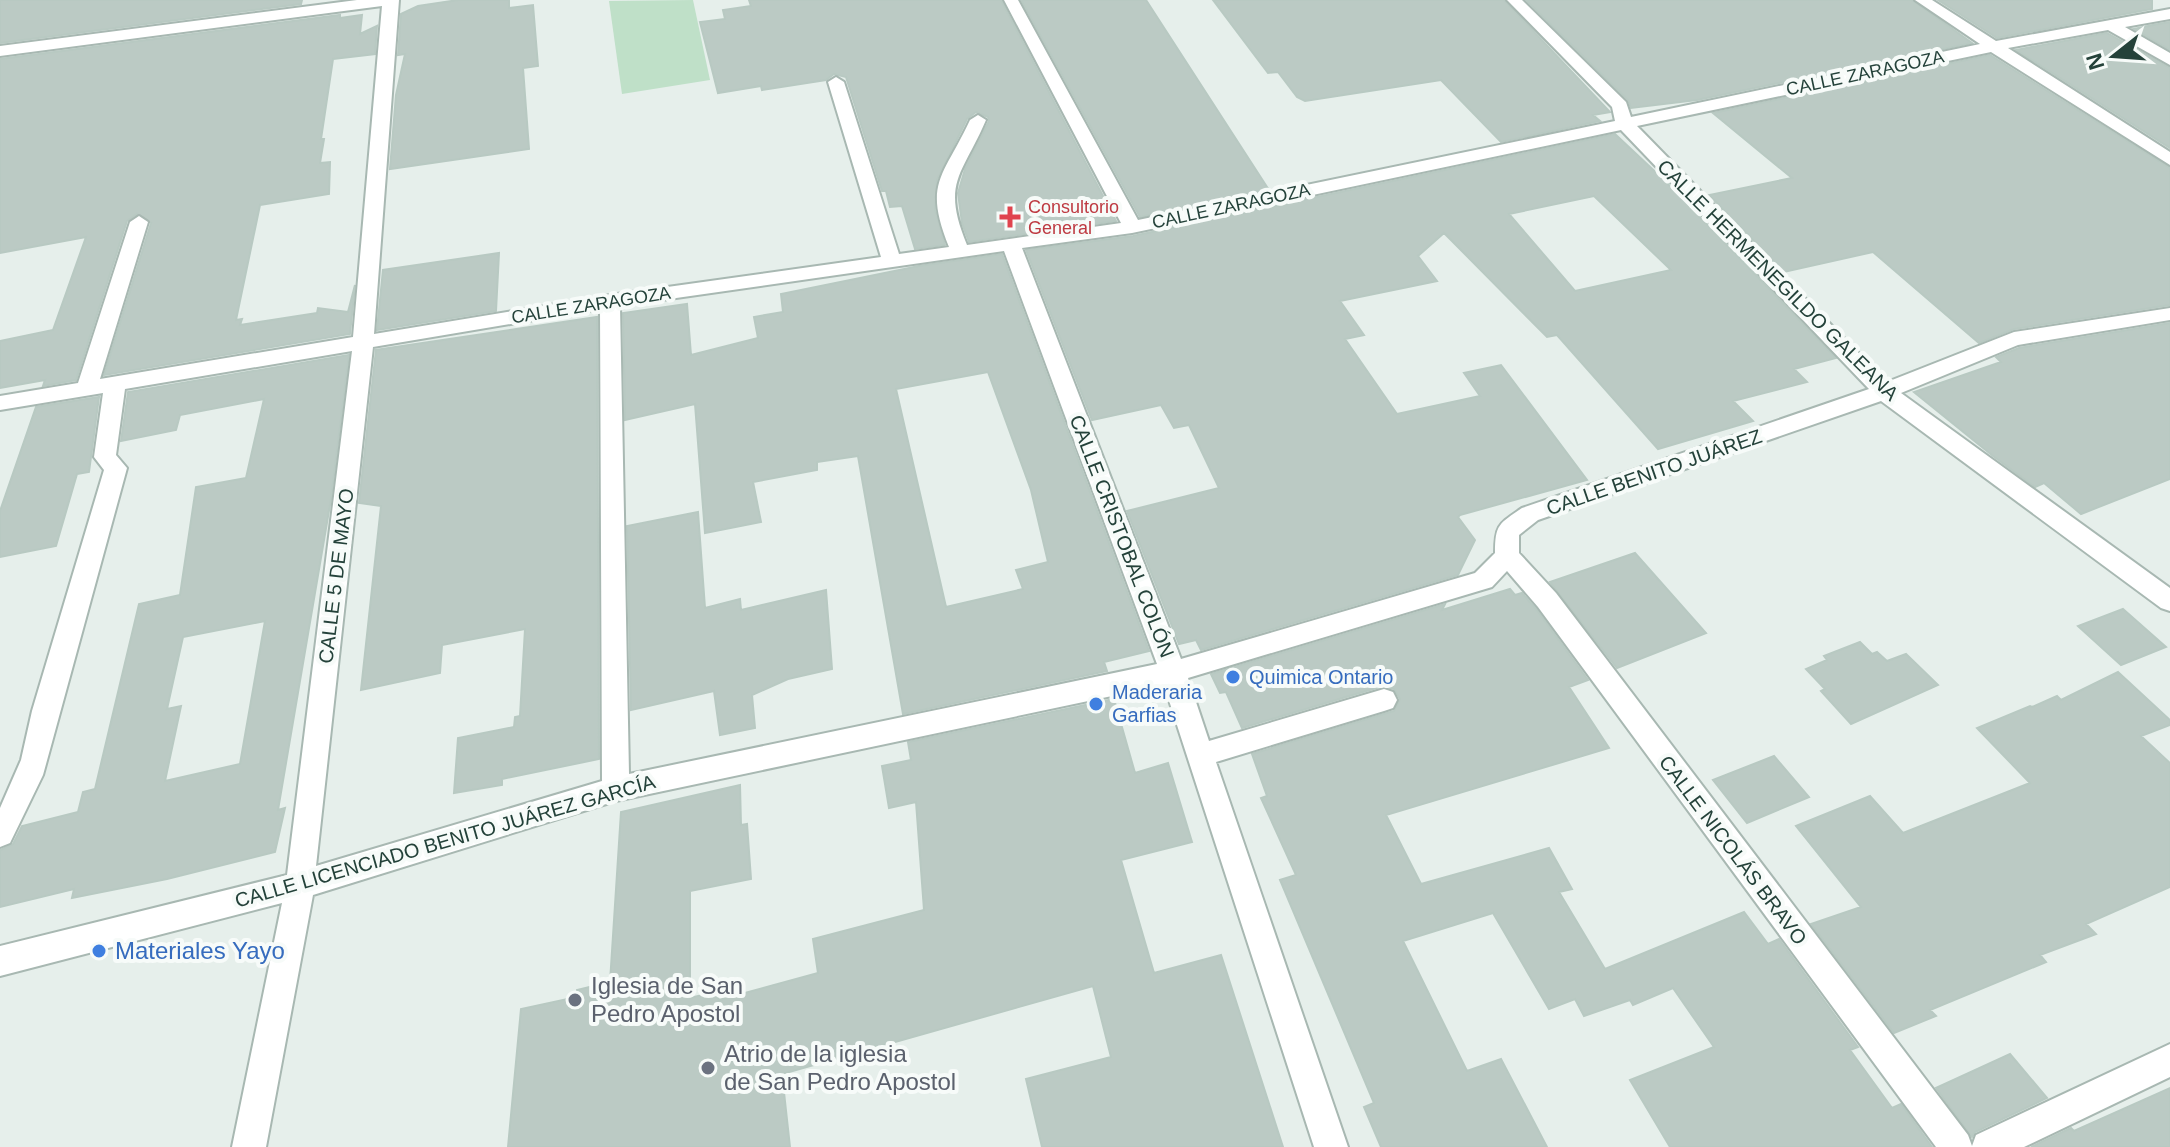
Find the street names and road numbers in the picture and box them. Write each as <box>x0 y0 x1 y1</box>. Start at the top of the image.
street label: CALLE ZARAGOZA <box>1784 46 1946 100</box>
street label: CALLE HERMENEGILDO GALEANA <box>1653 155 1903 405</box>
street label: CALLE ZARAGOZA <box>1150 179 1312 233</box>
street label: CALLE ZARAGOZA <box>510 283 672 327</box>
street label: CALLE CRISTOBAL COLÓN <box>1066 412 1178 660</box>
street label: CALLE BENITO JUÁREZ <box>1543 425 1765 519</box>
street label: CALLE 5 DE MAYO <box>314 487 358 665</box>
street label: CALLE NICOLÁS BRAVO <box>1655 751 1811 949</box>
street label: CALLE LICENCIADO BENITO JUÁREZ GARCÍA <box>232 770 658 912</box>

